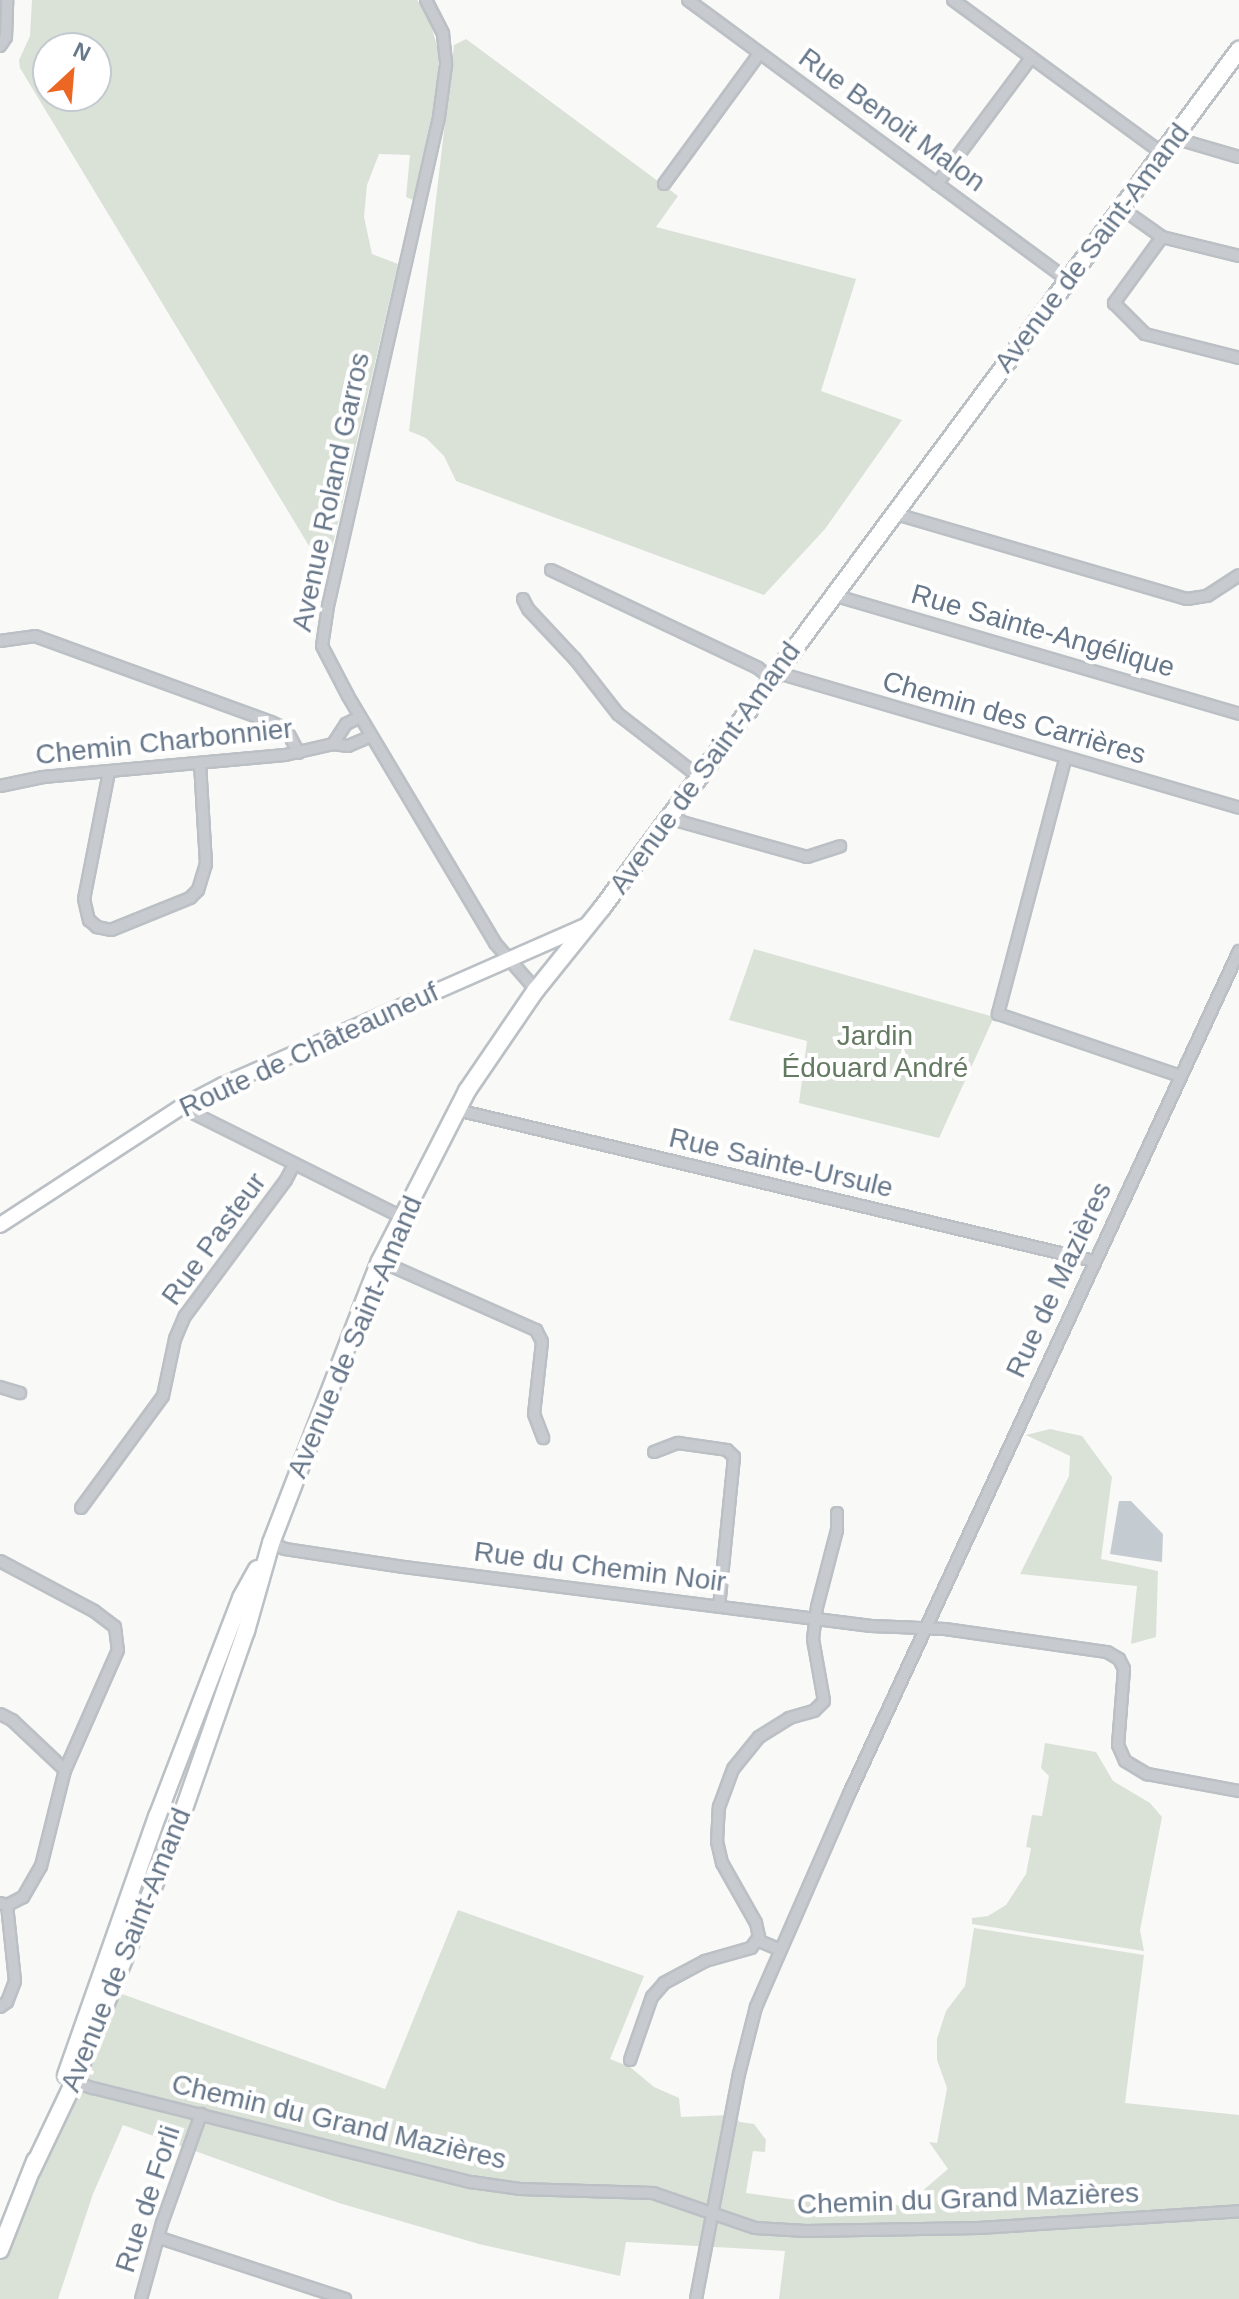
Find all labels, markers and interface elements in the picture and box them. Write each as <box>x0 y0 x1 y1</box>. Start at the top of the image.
north arrow <box>32 32 112 112</box>
text: N <box>69 37 94 66</box>
street label: Rue Benoit Malon <box>792 41 992 199</box>
street label: Avenue de Saint-Amand <box>987 117 1197 379</box>
street label: Avenue Roland Garros <box>285 349 377 635</box>
street label: Rue Sainte-Angélique <box>907 577 1179 685</box>
street label: Avenue de Saint-Amand <box>602 636 808 900</box>
street label: Chemin des Carrières <box>878 664 1150 772</box>
street label: Chemin Charbonnier <box>34 712 294 772</box>
street label: Route de Châteauneuf <box>174 975 444 1125</box>
park label: Jardin Édouard André <box>781 1019 969 1085</box>
street label: Rue Sainte-Ursule <box>666 1121 896 1205</box>
street label: Rue Pasteur <box>155 1166 273 1312</box>
street label: Rue de Mazières <box>999 1177 1119 1383</box>
street label: Avenue de Saint-Amand <box>280 1191 430 1483</box>
street label: Rue du Chemin Noir <box>472 1535 728 1599</box>
street label: Avenue de Saint-Amand <box>54 1803 198 2097</box>
street label: Chemin du Grand Mazières <box>168 2067 510 2177</box>
street label: Rue de Forli <box>108 2121 188 2277</box>
street label: Chemin du Grand Mazières <box>796 2176 1140 2222</box>

